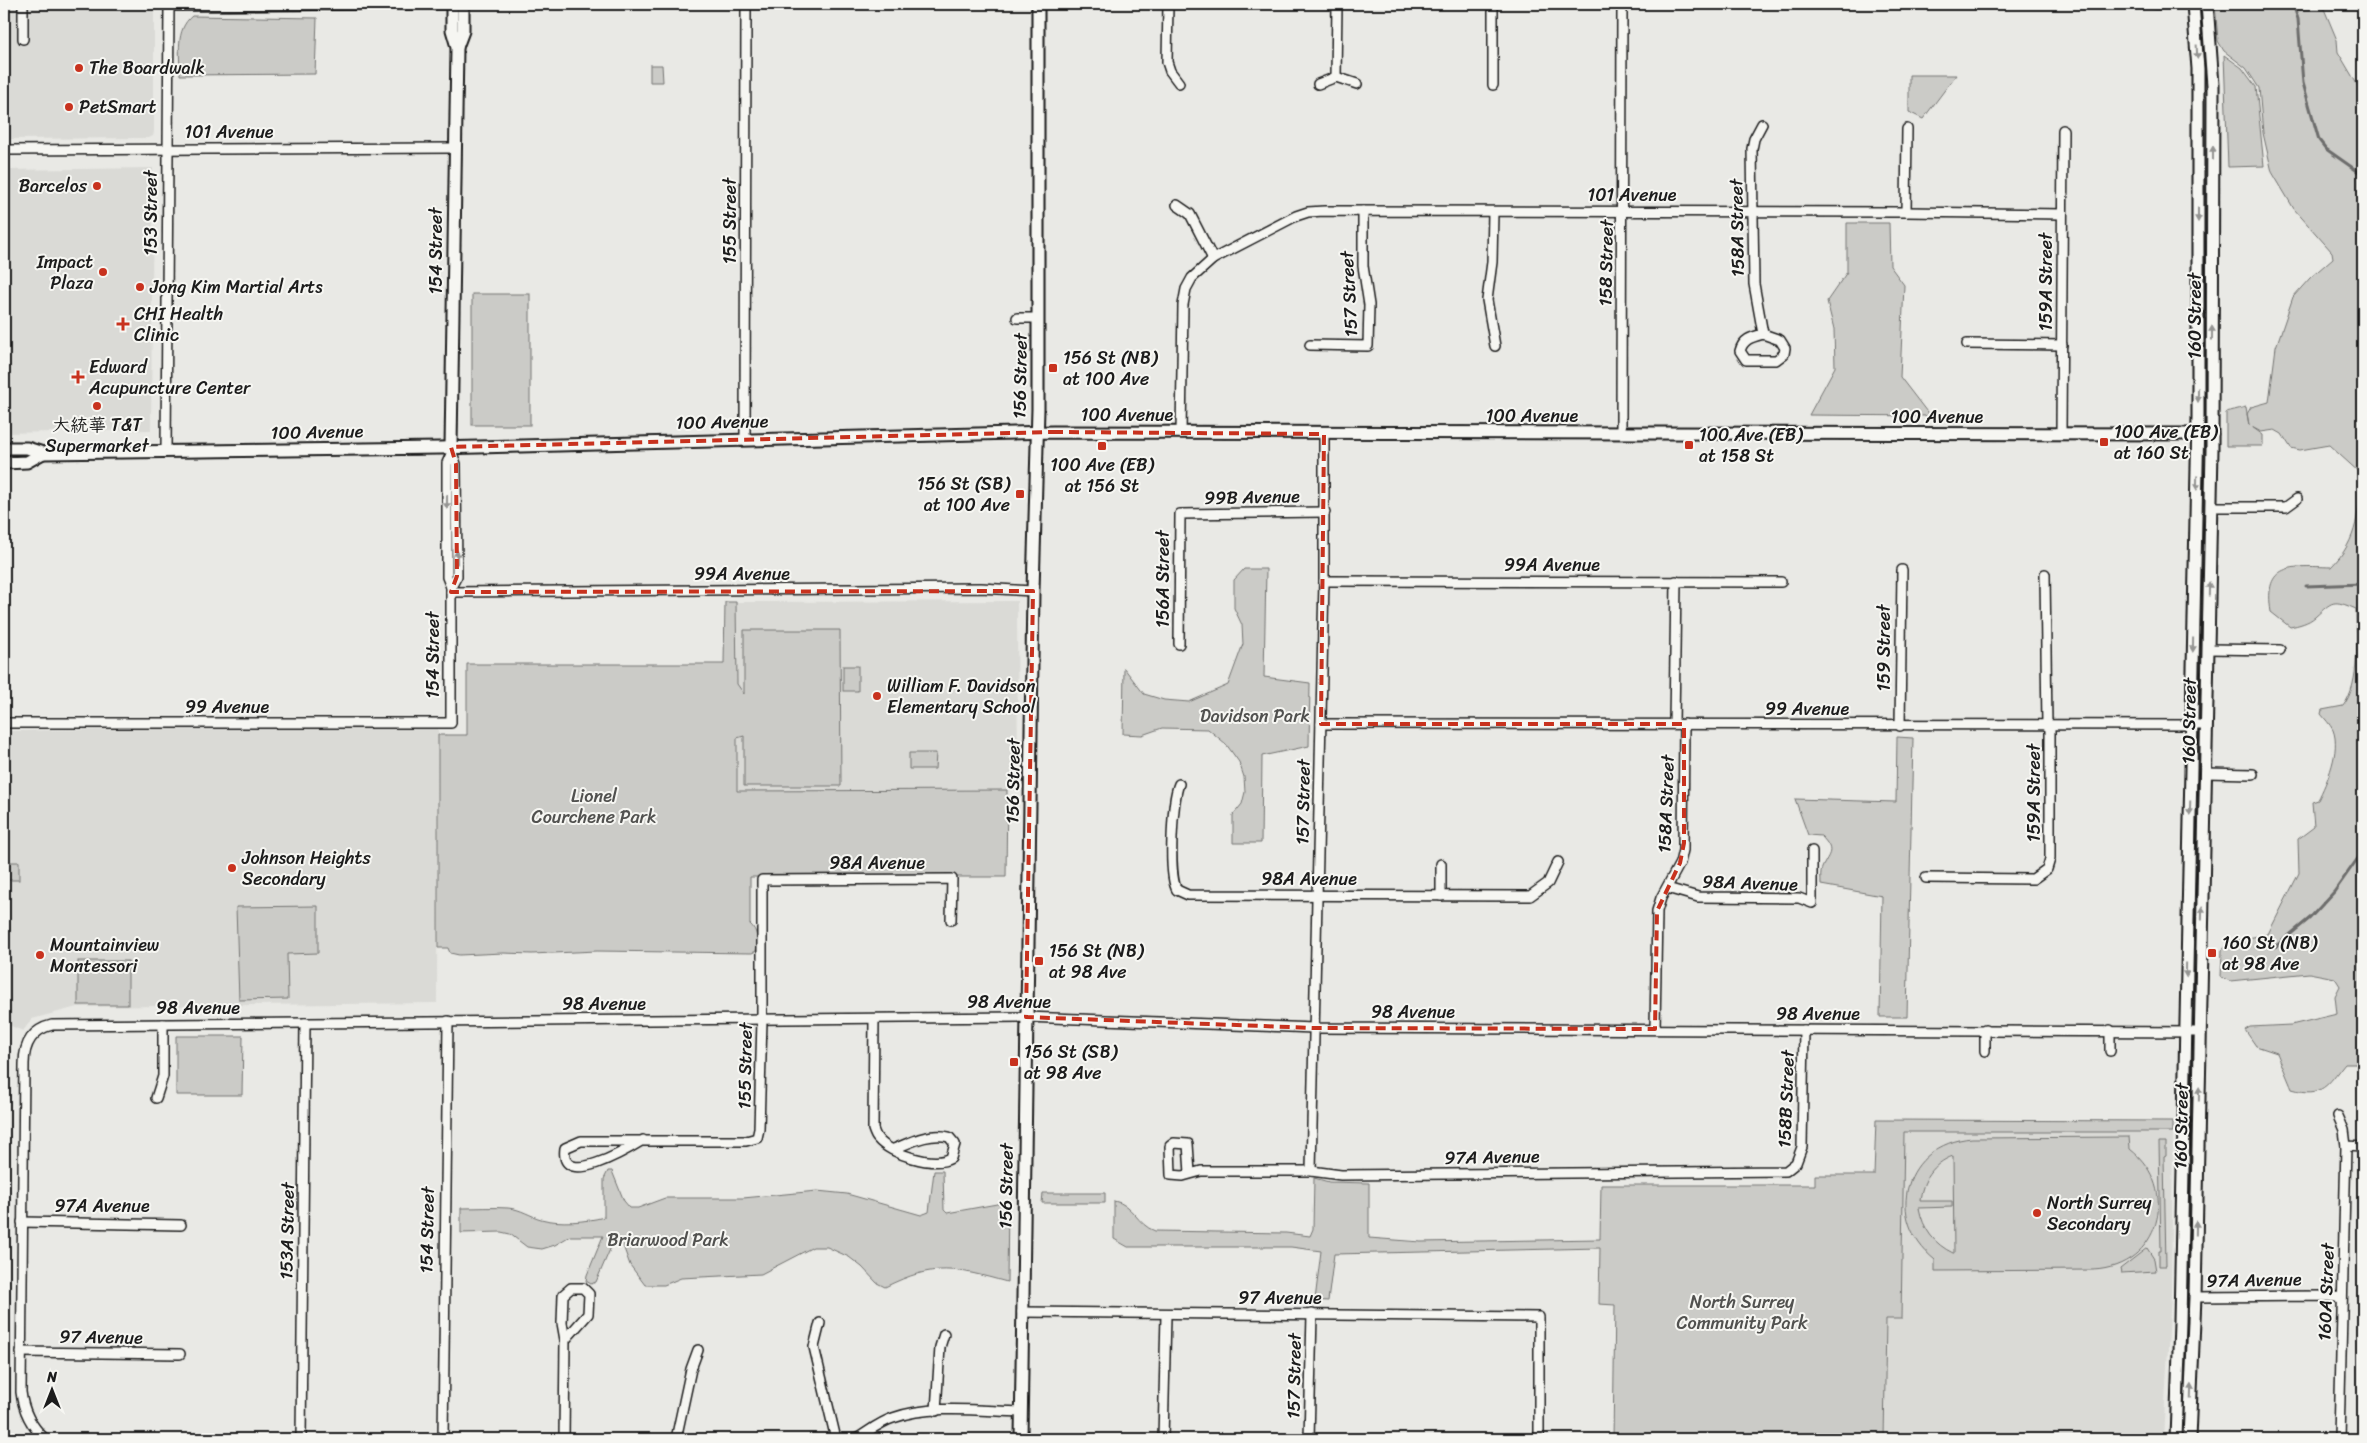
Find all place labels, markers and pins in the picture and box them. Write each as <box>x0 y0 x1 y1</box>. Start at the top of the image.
place label: The Boardwalk <box>89 52 205 84</box>
marker: The Boardwalk <box>73 62 85 74</box>
place label: PetSmart <box>79 91 157 123</box>
marker: PetSmart <box>63 101 75 113</box>
place label: Barcelos <box>19 170 88 202</box>
marker: Barcelos <box>91 180 103 192</box>
place label: Impact Plaza <box>36 246 94 299</box>
marker: Impact Plaza <box>97 266 109 278</box>
place label: Jong Kim Martial Arts <box>149 271 323 303</box>
marker: Jong Kim Martial Arts <box>134 281 146 293</box>
place label: CHI Health Clinic <box>134 298 223 351</box>
marker: CHI Health Clinic <box>116 317 130 331</box>
place label: 156 St (NB) at 100 Ave <box>1063 342 1159 395</box>
place label: Edward Acupuncture Center <box>88 351 252 404</box>
marker: 156 St (NB) at 100 Ave <box>1047 362 1059 374</box>
marker: Edward Acupuncture Center <box>71 370 85 384</box>
marker: 大統華 T&T Supermarket <box>91 400 103 412</box>
place label: 大統華 T&T Supermarket <box>45 409 149 462</box>
place label: 100 Ave (EB) at 160 St <box>2114 416 2219 469</box>
place label: 100 Ave (EB) at 158 St <box>1699 419 1804 472</box>
marker: 100 Ave (EB) at 160 St <box>2098 436 2110 448</box>
marker: 100 Ave (EB) at 158 St <box>1683 439 1695 451</box>
marker: 100 Ave (EB) at 156 St <box>1096 440 1108 452</box>
place label: 100 Ave (EB) at 156 St <box>1050 449 1155 502</box>
place label: 156 St (SB) at 100 Ave <box>917 468 1012 521</box>
marker: 156 St (SB) at 100 Ave <box>1014 488 1026 500</box>
place label: William F. Davidson Elementary School <box>887 670 1036 723</box>
marker: William F. Davidson Elementary School <box>871 690 883 702</box>
place label: Johnson Heights Secondary <box>241 842 371 895</box>
marker: Johnson Heights Secondary <box>226 862 238 874</box>
place label: 160 St (NB) at 98 Ave <box>2222 927 2318 980</box>
place label: Mountainview Montessori <box>50 929 160 982</box>
place label: 156 St (NB) at 98 Ave <box>1049 935 1145 988</box>
marker: 160 St (NB) at 98 Ave <box>2206 947 2218 959</box>
marker: Mountainview Montessori <box>34 949 46 961</box>
marker: 156 St (NB) at 98 Ave <box>1033 955 1045 967</box>
place label: 156 St (SB) at 98 Ave <box>1024 1036 1119 1089</box>
marker: 156 St (SB) at 98 Ave <box>1008 1056 1020 1068</box>
place label: North Surrey Secondary <box>2047 1187 2152 1240</box>
marker: North Surrey Secondary <box>2031 1207 2043 1219</box>

